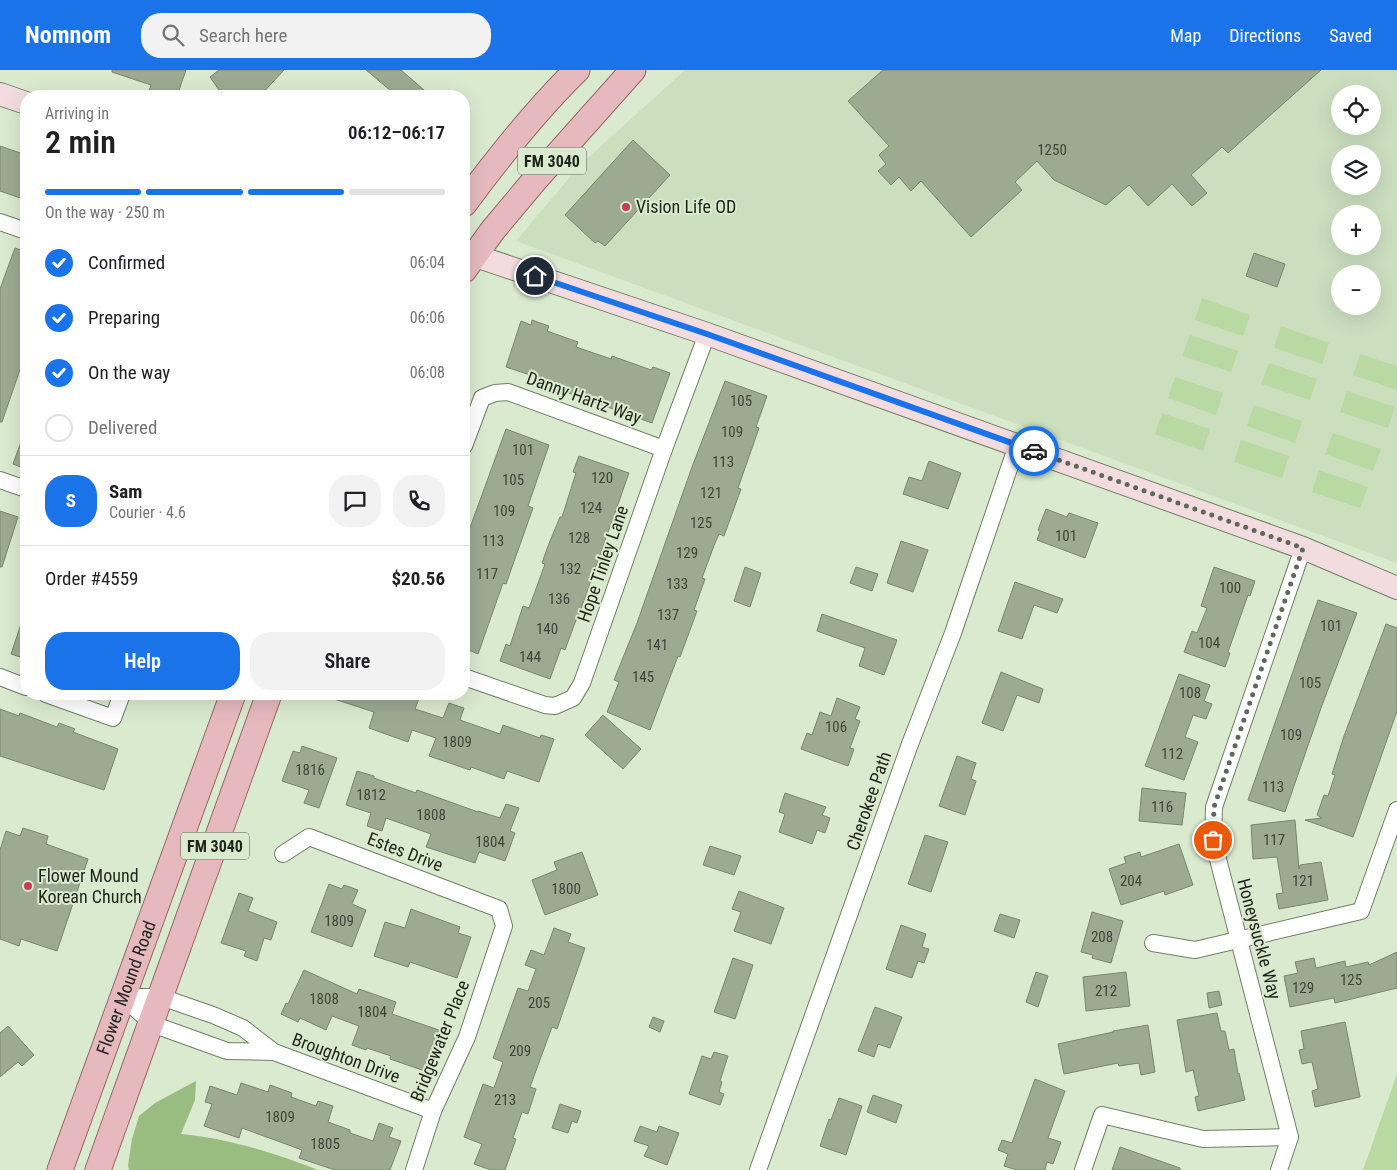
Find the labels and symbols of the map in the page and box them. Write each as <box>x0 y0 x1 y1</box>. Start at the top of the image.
house number: 1250 <box>1037 141 1067 159</box>
road number: FM 3040 <box>518 148 586 174</box>
place label: Vision Life OD <box>636 196 736 217</box>
marker: Vision Life OD <box>620 201 632 213</box>
pin <box>514 255 556 297</box>
street label: Danny Hartz Way <box>524 367 645 428</box>
house number: 105 <box>730 392 752 410</box>
house number: 109 <box>721 423 743 441</box>
courier <box>1009 426 1059 476</box>
house number: 101 <box>512 441 534 459</box>
house number: 113 <box>712 453 734 471</box>
house number: 120 <box>591 469 613 487</box>
house number: 105 <box>502 471 524 489</box>
house number: 121 <box>700 484 722 502</box>
house number: 124 <box>580 499 602 517</box>
house number: 109 <box>493 502 515 520</box>
street label: Hope Tinley Lane <box>573 503 632 625</box>
house number: 125 <box>690 514 712 532</box>
house number: 101 <box>1055 527 1077 545</box>
house number: 128 <box>568 529 590 547</box>
house number: 113 <box>482 532 504 550</box>
house number: 129 <box>676 544 698 562</box>
house number: 132 <box>559 560 581 578</box>
house number: 117 <box>476 565 498 583</box>
house number: 133 <box>666 575 688 593</box>
house number: 100 <box>1219 579 1241 597</box>
house number: 136 <box>548 590 570 608</box>
house number: 137 <box>657 606 679 624</box>
house number: 101 <box>1320 617 1342 635</box>
house number: 140 <box>536 620 558 638</box>
house number: 104 <box>1198 634 1220 652</box>
house number: 141 <box>646 636 668 654</box>
house number: 144 <box>519 648 541 666</box>
house number: 145 <box>632 668 654 686</box>
house number: 105 <box>1299 674 1321 692</box>
house number: 108 <box>1179 684 1201 702</box>
house number: 106 <box>825 718 847 736</box>
house number: 109 <box>1280 726 1302 744</box>
house number: 1809 <box>442 733 472 751</box>
house number: 112 <box>1161 745 1183 763</box>
street label: Cherokee Path <box>842 749 895 853</box>
house number: 1816 <box>295 761 325 779</box>
house number: 113 <box>1262 778 1284 796</box>
house number: 1812 <box>356 786 386 804</box>
house number: 116 <box>1151 798 1173 816</box>
house number: 1808 <box>416 806 446 824</box>
pin <box>1192 819 1234 861</box>
street label: Estes Drive <box>364 828 446 876</box>
house number: 117 <box>1263 831 1285 849</box>
road number: FM 3040 <box>181 832 249 859</box>
house number: 1804 <box>475 833 505 851</box>
place label: Flower Mound Korean Church <box>38 865 142 907</box>
house number: 204 <box>1120 872 1142 890</box>
house number: 121 <box>1292 872 1314 890</box>
street label: Honeysuckle Way <box>1233 876 1286 1002</box>
marker: Flower Mound Korean Church <box>22 880 34 892</box>
house number: 1800 <box>551 880 581 898</box>
house number: 1809 <box>324 912 354 930</box>
street label: Flower Mound Road <box>92 918 160 1057</box>
house number: 208 <box>1091 928 1113 946</box>
house number: 125 <box>1340 971 1362 989</box>
street label: Bridgewater Place <box>406 977 473 1104</box>
house number: 129 <box>1292 979 1314 997</box>
house number: 212 <box>1095 982 1117 1000</box>
house number: 1808 <box>309 990 339 1008</box>
house number: 205 <box>528 994 550 1012</box>
house number: 1804 <box>357 1003 387 1021</box>
street label: Broughton Drive <box>289 1028 403 1087</box>
house number: 209 <box>509 1042 531 1060</box>
house number: 213 <box>494 1091 516 1109</box>
house number: 1809 <box>265 1108 295 1126</box>
house number: 1805 <box>310 1135 340 1153</box>

